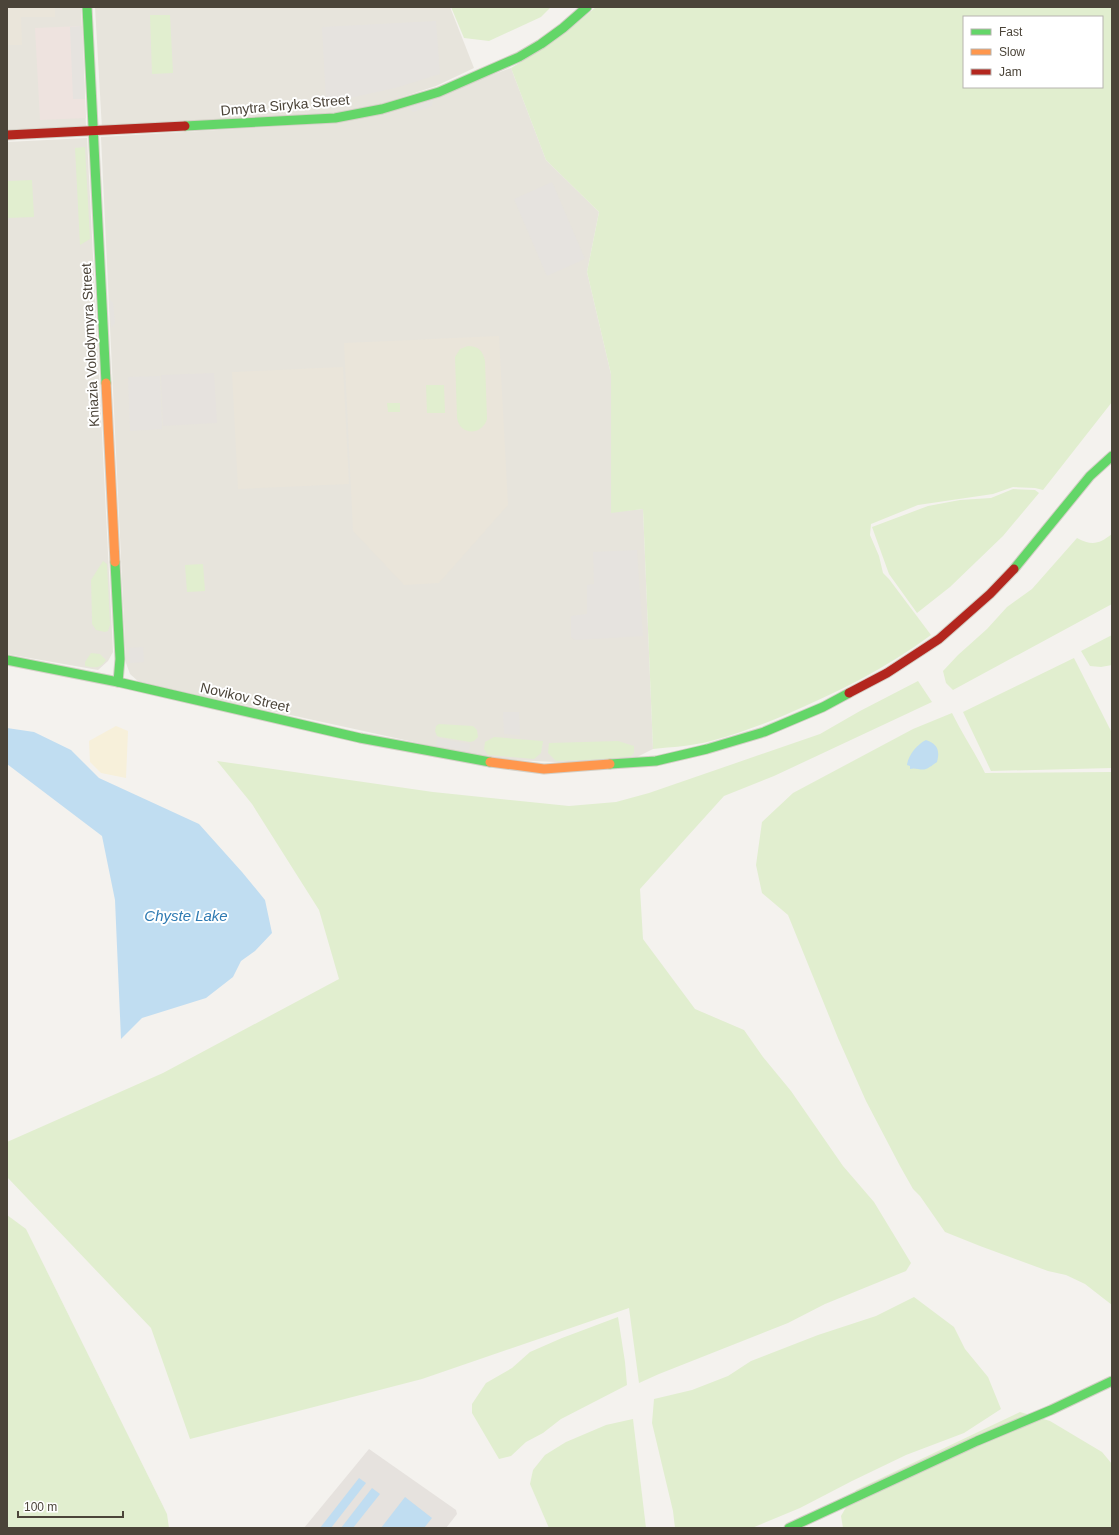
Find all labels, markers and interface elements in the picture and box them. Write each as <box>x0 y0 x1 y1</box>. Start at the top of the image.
legend <box>963 16 1103 88</box>
text: Fast <box>999 25 1023 39</box>
text: Slow <box>999 45 1025 59</box>
text: Jam <box>999 65 1022 79</box>
street label: Dmytra Siryka Street <box>220 91 350 119</box>
street label: Kniazia Volodymyra Street <box>78 262 102 427</box>
street label: Novikov Street <box>199 679 291 715</box>
water label: Chyste Lake <box>144 907 228 924</box>
scale bar <box>18 1493 123 1519</box>
text: 100 m <box>24 1500 57 1514</box>

